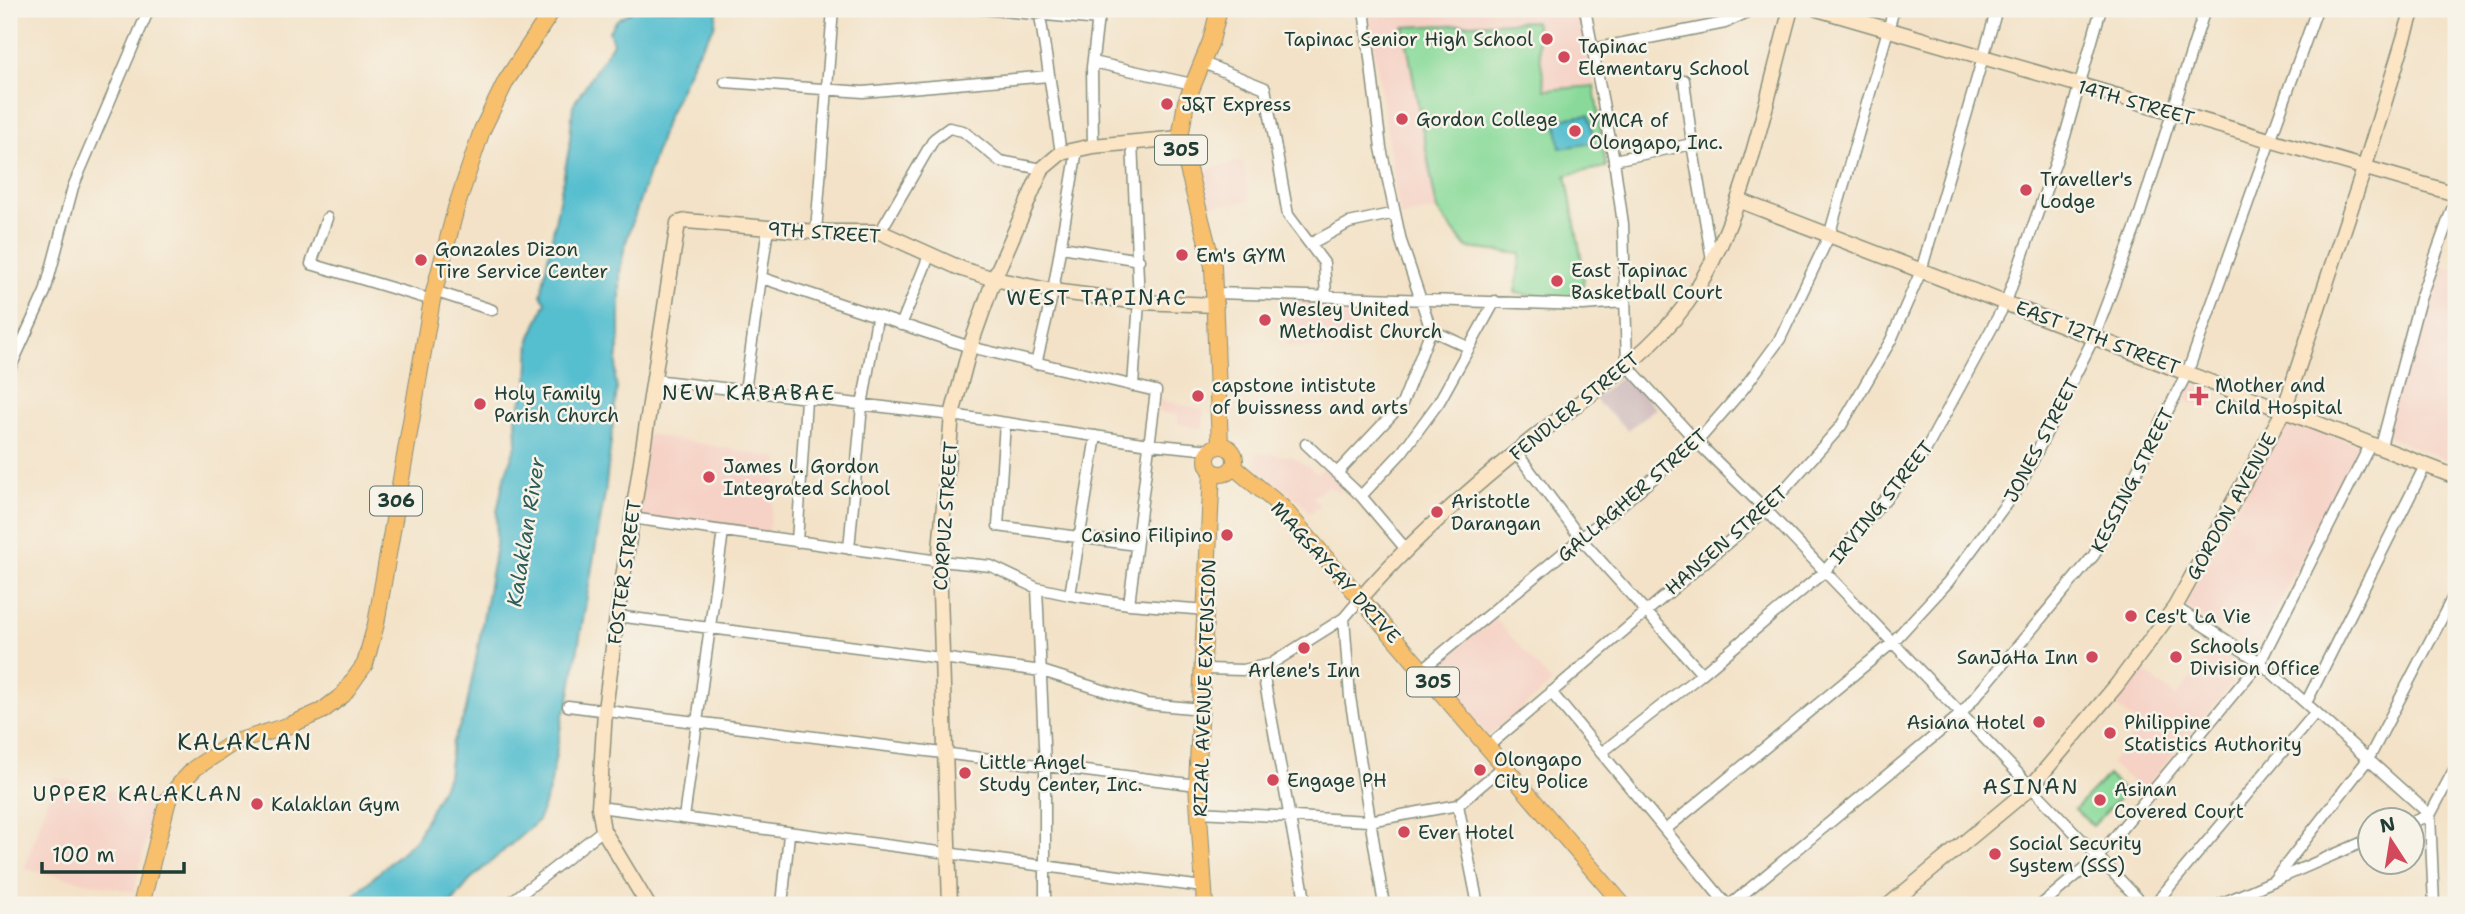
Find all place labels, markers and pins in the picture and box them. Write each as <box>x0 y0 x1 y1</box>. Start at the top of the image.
place label: Tapinac Senior High School <box>1284 27 1533 52</box>
marker: Tapinac Senior High School <box>1539 31 1555 47</box>
place label: Tapinac Elementary School <box>1578 34 1749 81</box>
marker: Tapinac Elementary School <box>1556 49 1572 65</box>
place label: J&T Express <box>1181 92 1292 117</box>
marker: J&T Express <box>1159 96 1175 112</box>
place label: Gordon College <box>1416 107 1558 132</box>
place label: YMCA of Olongapo, Inc. <box>1589 108 1723 155</box>
marker: Gordon College <box>1394 111 1410 127</box>
marker: YMCA of Olongapo, Inc. <box>1567 123 1583 139</box>
place label: Traveller's Lodge <box>2040 167 2133 214</box>
marker: Traveller's Lodge <box>2018 182 2034 198</box>
place label: Gonzales Dizon Tire Service Center <box>435 237 608 284</box>
place label: Em's GYM <box>1196 243 1286 268</box>
marker: Em's GYM <box>1174 247 1190 263</box>
marker: Gonzales Dizon Tire Service Center <box>413 252 429 268</box>
place label: East Tapinac Basketball Court <box>1571 258 1723 305</box>
marker: East Tapinac Basketball Court <box>1549 273 1565 289</box>
place label: Wesley United Methodist Church <box>1279 297 1442 344</box>
marker: Wesley United Methodist Church <box>1257 312 1273 328</box>
place label: capstone intistute of buissness and arts <box>1212 373 1409 420</box>
place label: Mother and Child Hospital <box>2215 373 2343 420</box>
place label: Holy Family Parish Church <box>494 381 619 428</box>
marker: Mother and Child Hospital <box>2189 386 2209 406</box>
marker: capstone intistute of buissness and arts <box>1190 388 1206 404</box>
marker: Holy Family Parish Church <box>472 396 488 412</box>
place label: James L. Gordon Integrated School <box>723 454 890 501</box>
marker: James L. Gordon Integrated School <box>701 469 717 485</box>
place label: Aristotle Darangan <box>1451 489 1541 536</box>
marker: Aristotle Darangan <box>1429 504 1445 520</box>
place label: Casino Filipino <box>1081 523 1213 548</box>
marker: Casino Filipino <box>1219 527 1235 543</box>
place label: Ces't La Vie <box>2145 604 2251 629</box>
marker: Ces't La Vie <box>2123 608 2139 624</box>
place label: Schools Division Office <box>2190 634 2320 681</box>
marker: Arlene's Inn <box>1296 640 1312 656</box>
place label: SanJaHa Inn <box>1957 645 2078 670</box>
marker: SanJaHa Inn <box>2084 649 2100 665</box>
marker: Schools Division Office <box>2168 649 2184 665</box>
place label: Arlene's Inn <box>1248 658 1360 683</box>
place label: Asiana Hotel <box>1906 710 2025 735</box>
place label: Philippine Statistics Authority <box>2124 710 2302 757</box>
marker: Asiana Hotel <box>2031 714 2047 730</box>
marker: Philippine Statistics Authority <box>2102 725 2118 741</box>
place label: Olongapo City Police <box>1494 747 1589 794</box>
place label: Little Angel Study Center, Inc. <box>979 750 1142 797</box>
marker: Olongapo City Police <box>1472 762 1488 778</box>
marker: Little Angel Study Center, Inc. <box>957 765 973 781</box>
place label: Engage PH <box>1287 768 1387 793</box>
marker: Engage PH <box>1265 772 1281 788</box>
place label: Asinan Covered Court <box>2114 777 2244 824</box>
place label: Kalaklan Gym <box>271 792 400 817</box>
marker: Asinan Covered Court <box>2092 792 2108 808</box>
marker: Kalaklan Gym <box>249 796 265 812</box>
place label: Ever Hotel <box>1418 820 1514 845</box>
marker: Ever Hotel <box>1396 824 1412 840</box>
place label: Social Security System (SSS) <box>2009 831 2142 878</box>
marker: Social Security System (SSS) <box>1987 846 2003 862</box>

